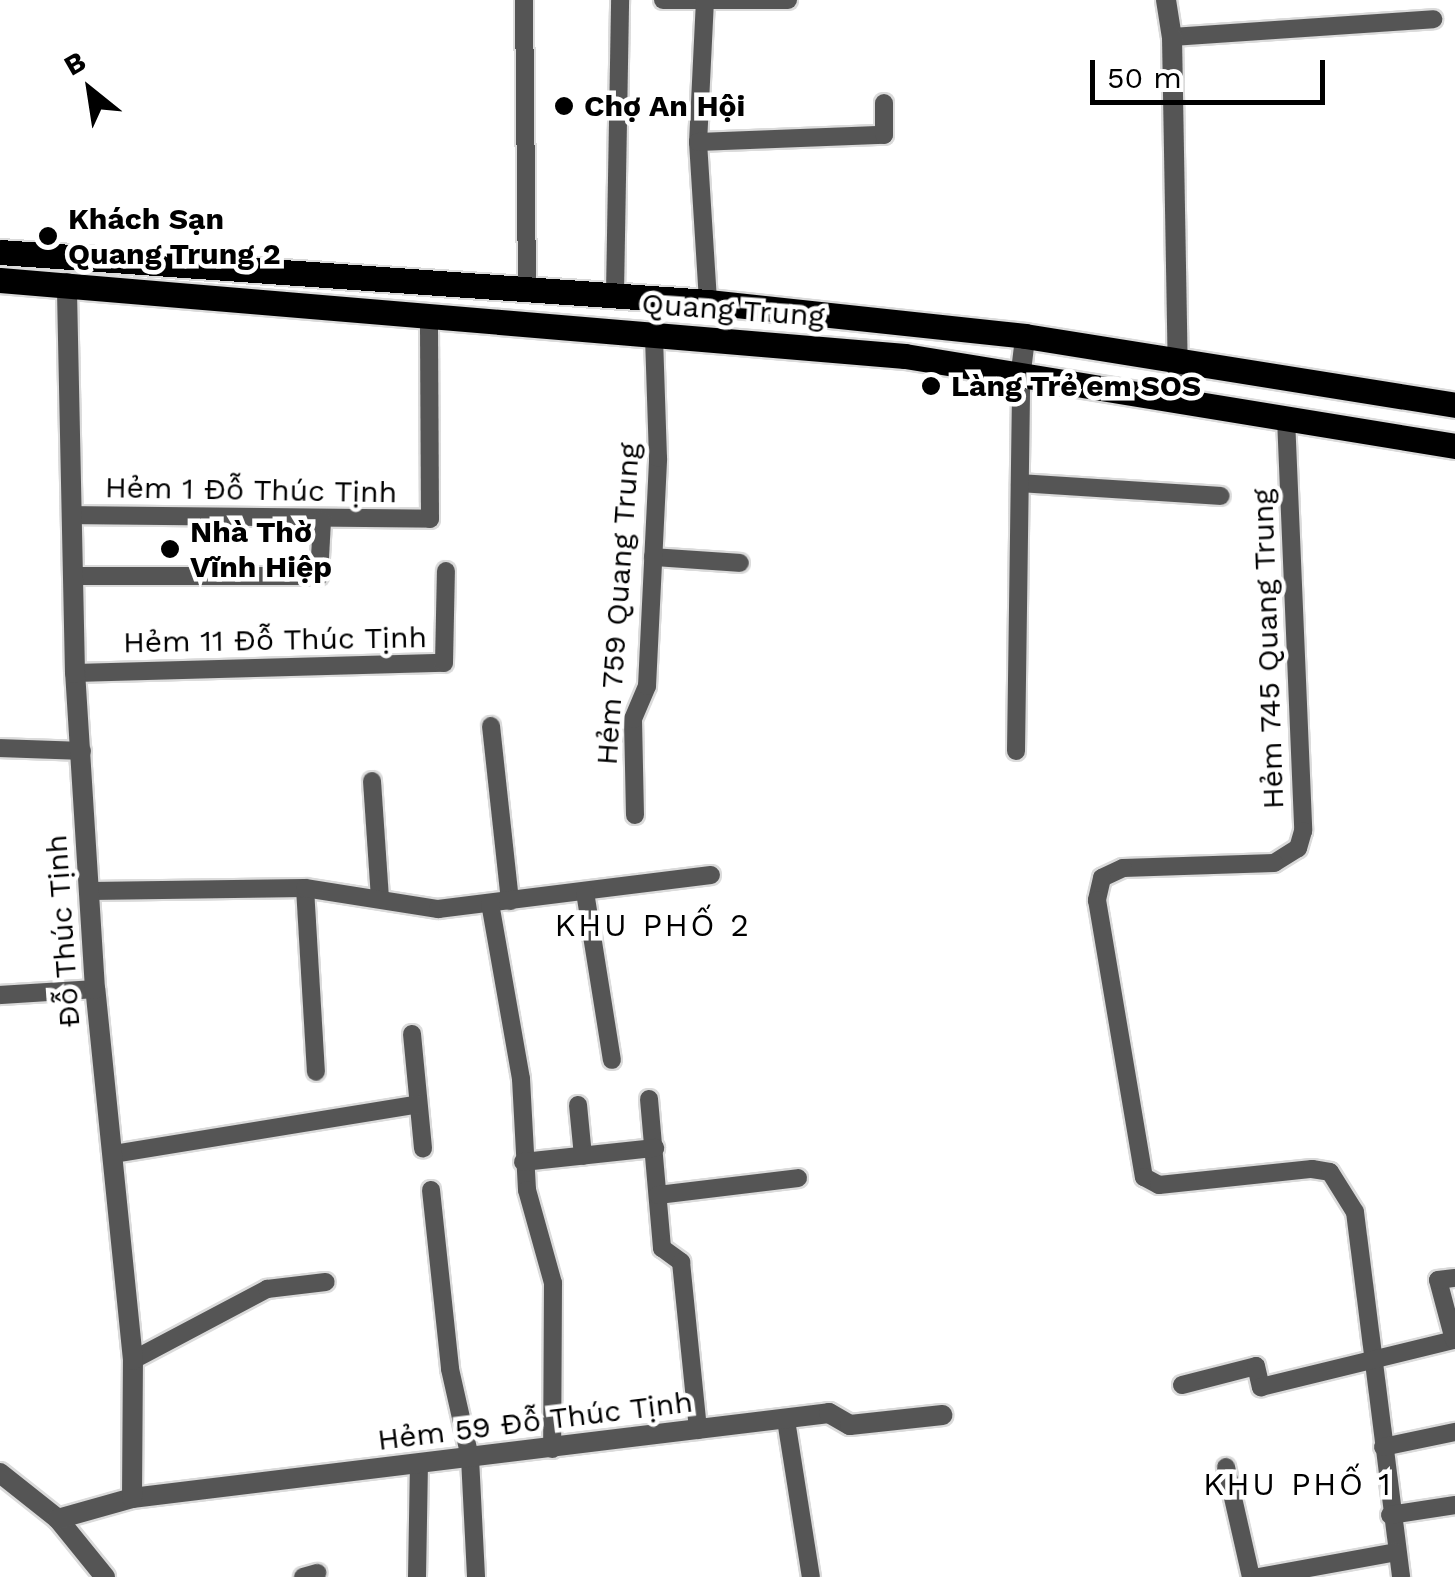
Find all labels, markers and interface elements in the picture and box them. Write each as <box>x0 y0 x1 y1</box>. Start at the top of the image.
north arrow <box>40 40 140 140</box>
scale bar <box>1095 40 1330 102</box>
text: B <box>58 45 91 83</box>
text: 50 m <box>1107 60 1182 95</box>
place label: Chợ An Hội <box>584 88 746 124</box>
marker: Chợ An Hội <box>553 95 575 117</box>
place label: Khách Sạn Quang Trung 2 <box>68 201 281 272</box>
marker: Khách Sạn Quang Trung 2 <box>37 225 59 247</box>
street label: Quang Trung <box>640 286 826 334</box>
place label: Làng Trẻ em SOS <box>951 368 1202 404</box>
marker: Làng Trẻ em SOS <box>920 375 942 397</box>
street label: Hẻm 759 Quang Trung <box>589 441 647 767</box>
street label: Hẻm 1 Đỗ Thúc Tịnh <box>103 469 399 511</box>
street label: Hẻm 745 Quang Trung <box>1244 487 1292 811</box>
place label: Nhà Thờ Vĩnh Hiệp <box>190 514 332 584</box>
marker: Nhà Thờ Vĩnh Hiệp <box>159 538 181 560</box>
street label: Hẻm 11 Đỗ Thúc Tịnh <box>122 619 428 661</box>
street label: Đỗ Thúc Tịnh <box>38 833 88 1029</box>
district label: KHU PHỐ 2 <box>554 906 752 944</box>
street label: Hẻm 59 Đỗ Thúc Tịnh <box>375 1384 695 1458</box>
district label: KHU PHỐ 1 <box>1203 1465 1393 1503</box>

